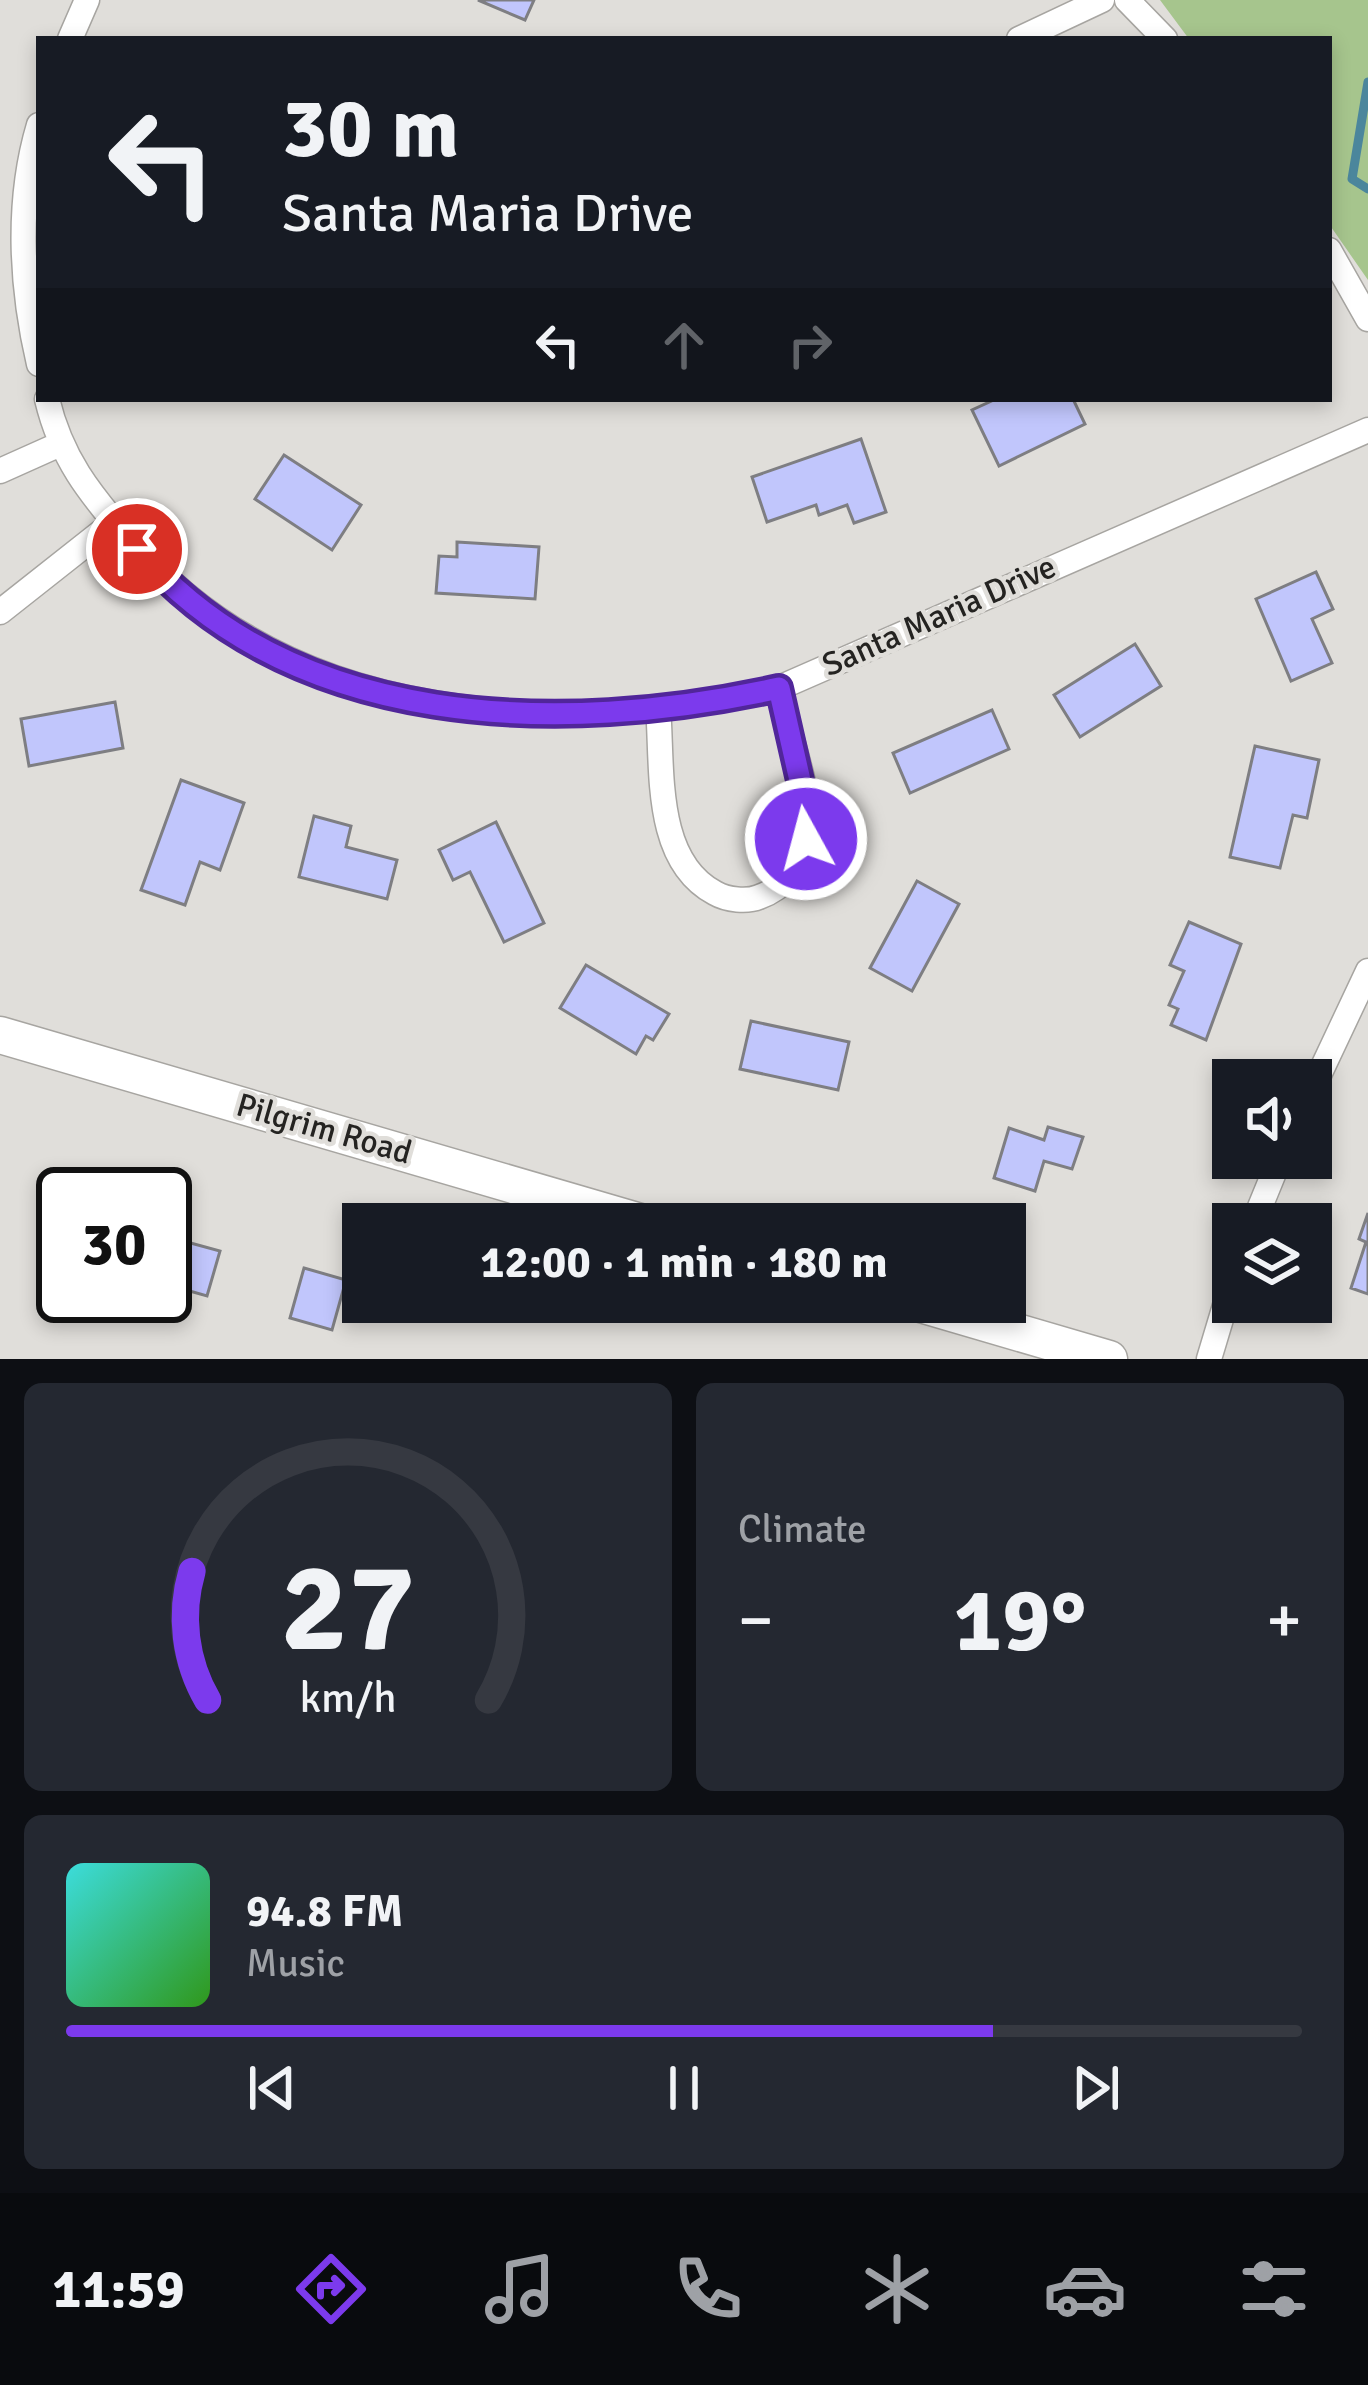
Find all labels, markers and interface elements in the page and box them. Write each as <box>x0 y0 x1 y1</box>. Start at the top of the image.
text: 30 m <box>282 77 459 181</box>
icon: left <box>84 84 240 240</box>
text: Santa Maria Drive <box>282 180 693 247</box>
icon: left <box>525 312 591 378</box>
icon: ahead <box>651 312 717 378</box>
icon: right <box>777 312 843 378</box>
pin <box>86 498 188 600</box>
icon: arrive <box>104 516 170 582</box>
street label: Santa Maria Drive <box>816 546 1062 686</box>
position arrow <box>743 776 869 902</box>
map controls <box>1212 1059 1332 1323</box>
button: sound <box>1212 1059 1332 1179</box>
street label: Pilgrim Road <box>232 1084 416 1174</box>
speed limit sign: 30 <box>36 1167 192 1323</box>
button: layers <box>1212 1203 1332 1323</box>
text: 12:00 · 1 min · 180 m <box>480 1235 888 1290</box>
text: Climate <box>738 1505 867 1553</box>
text: 27 <box>281 1532 415 1685</box>
text: 19° <box>953 1565 1087 1676</box>
text: − <box>738 1580 774 1661</box>
text: + <box>1266 1580 1302 1661</box>
text: km/h <box>299 1672 397 1725</box>
text: 94.8 FM <box>246 1884 403 1939</box>
text: Music <box>246 1939 345 1987</box>
icon: previous <box>239 2055 305 2121</box>
icon: pause <box>651 2055 717 2121</box>
icon: next <box>1063 2055 1129 2121</box>
icon: directions <box>289 2247 373 2331</box>
icon: music <box>478 2247 562 2331</box>
icon: phone <box>666 2247 750 2331</box>
icon: climate <box>855 2247 939 2331</box>
icon: car <box>1043 2247 1127 2331</box>
icon: filters <box>1232 2247 1316 2331</box>
text: 11:59 <box>52 2256 185 2323</box>

